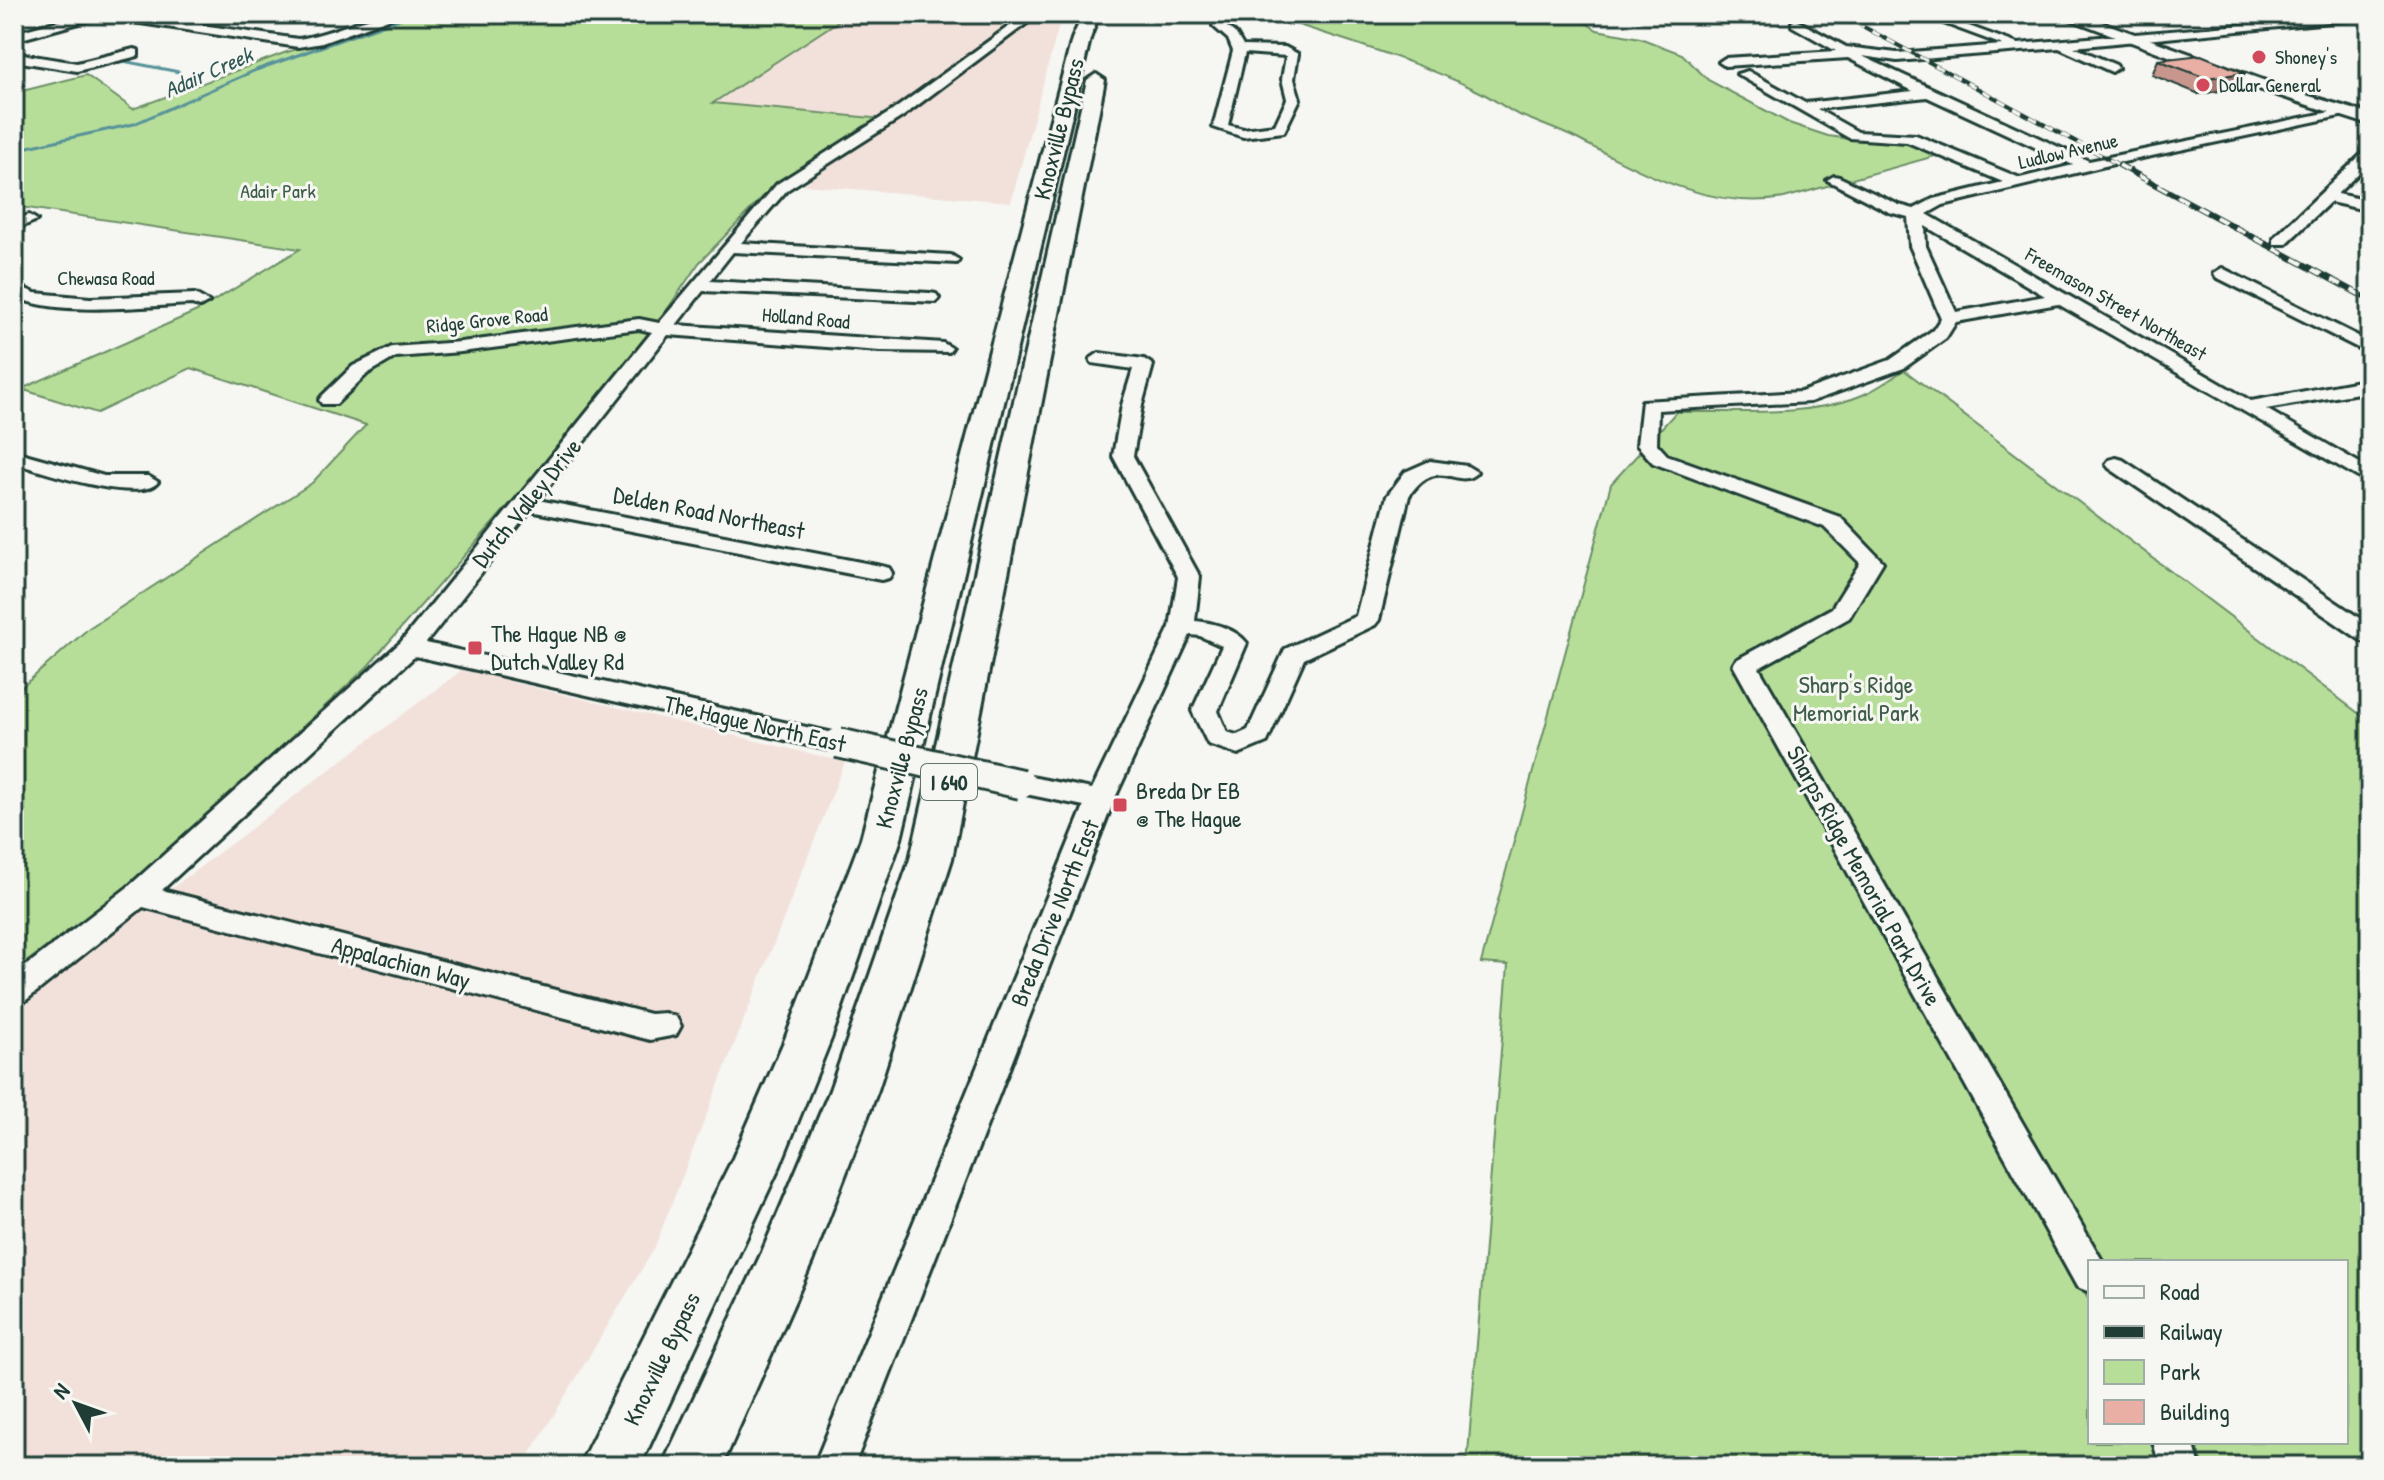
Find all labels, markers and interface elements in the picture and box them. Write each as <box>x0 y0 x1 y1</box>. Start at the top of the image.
water label: Adair Creek <box>159 39 259 105</box>
place label: Shoney's <box>2275 43 2337 70</box>
marker: Shoney's <box>2250 48 2268 66</box>
street label: Knoxville Bypass <box>1025 55 1091 203</box>
place label: Dollar General <box>2219 71 2321 98</box>
marker: Dollar General <box>2194 76 2212 94</box>
street label: Ludlow Avenue <box>2016 126 2120 175</box>
park label: Adair Park <box>240 177 316 204</box>
street label: Freemason Street Northeast <box>2020 240 2213 367</box>
street label: Chewasa Road <box>57 264 155 291</box>
street label: Ridge Grove Road <box>425 300 549 339</box>
street label: Holland Road <box>761 300 851 335</box>
street label: Dutch Valley Drive <box>464 431 589 574</box>
street label: Delden Road Northeast <box>611 478 808 546</box>
place label: The Hague NB @ Dutch Valley Rd <box>491 617 627 677</box>
marker: The Hague NB @ Dutch Valley Rd <box>466 639 484 657</box>
park label: Sharp's Ridge Memorial Park <box>1793 668 1919 728</box>
street label: Knoxville Bypass <box>867 684 935 832</box>
street label: The Hague North East <box>661 687 850 760</box>
street label: Sharps Ridge Memorial Park Drive <box>1780 740 1950 1012</box>
road number: I 640 <box>921 764 977 800</box>
place label: Breda Dr EB @ The Hague <box>1136 774 1242 834</box>
marker: Breda Dr EB @ The Hague <box>1111 796 1129 814</box>
street label: Breda Drive North East <box>1002 814 1106 1011</box>
street label: Appalachian Way <box>328 928 474 996</box>
legend <box>2088 1260 2348 1444</box>
text: Road <box>2160 1275 2199 1307</box>
street label: Knoxville Bypass <box>615 1287 707 1431</box>
text: Railway <box>2160 1315 2223 1347</box>
text: Park <box>2160 1355 2200 1387</box>
north arrow <box>36 1364 116 1444</box>
text: N <box>46 1376 76 1405</box>
text: Building <box>2160 1395 2230 1427</box>

